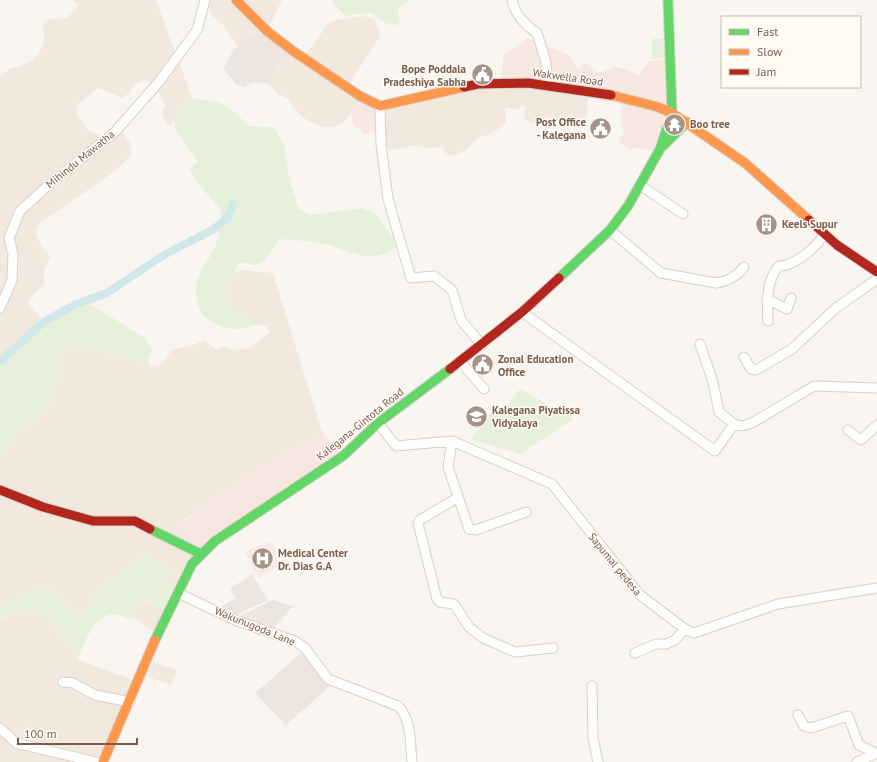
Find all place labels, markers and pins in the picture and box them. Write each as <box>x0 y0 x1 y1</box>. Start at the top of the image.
place label: Bope Poddala Pradeshiya Sabha <box>383 62 466 89</box>
public building icon: Bope Poddala Pradeshiya Sabha <box>469 62 495 88</box>
temple icon: Boo tree <box>662 111 688 137</box>
place label: Post Office - Kalegana <box>536 115 586 142</box>
public building icon: Post Office - Kalegana <box>588 115 614 141</box>
place label: Boo tree <box>690 117 730 131</box>
building icon: Keels Supur <box>753 211 779 237</box>
place label: Keels Supur <box>782 217 838 231</box>
public building icon: Zonal Education Office <box>469 352 495 378</box>
place label: Zonal Education Office <box>498 352 573 379</box>
school or university icon: Kalegana Piyatissa Vidyalaya <box>463 403 489 429</box>
place label: Kalegana Piyatissa Vidyalaya <box>491 403 580 430</box>
hospital icon: Medical Center Dr. Dias G.A <box>250 546 276 572</box>
place label: Medical Center Dr. Dias G.A <box>278 546 348 573</box>

